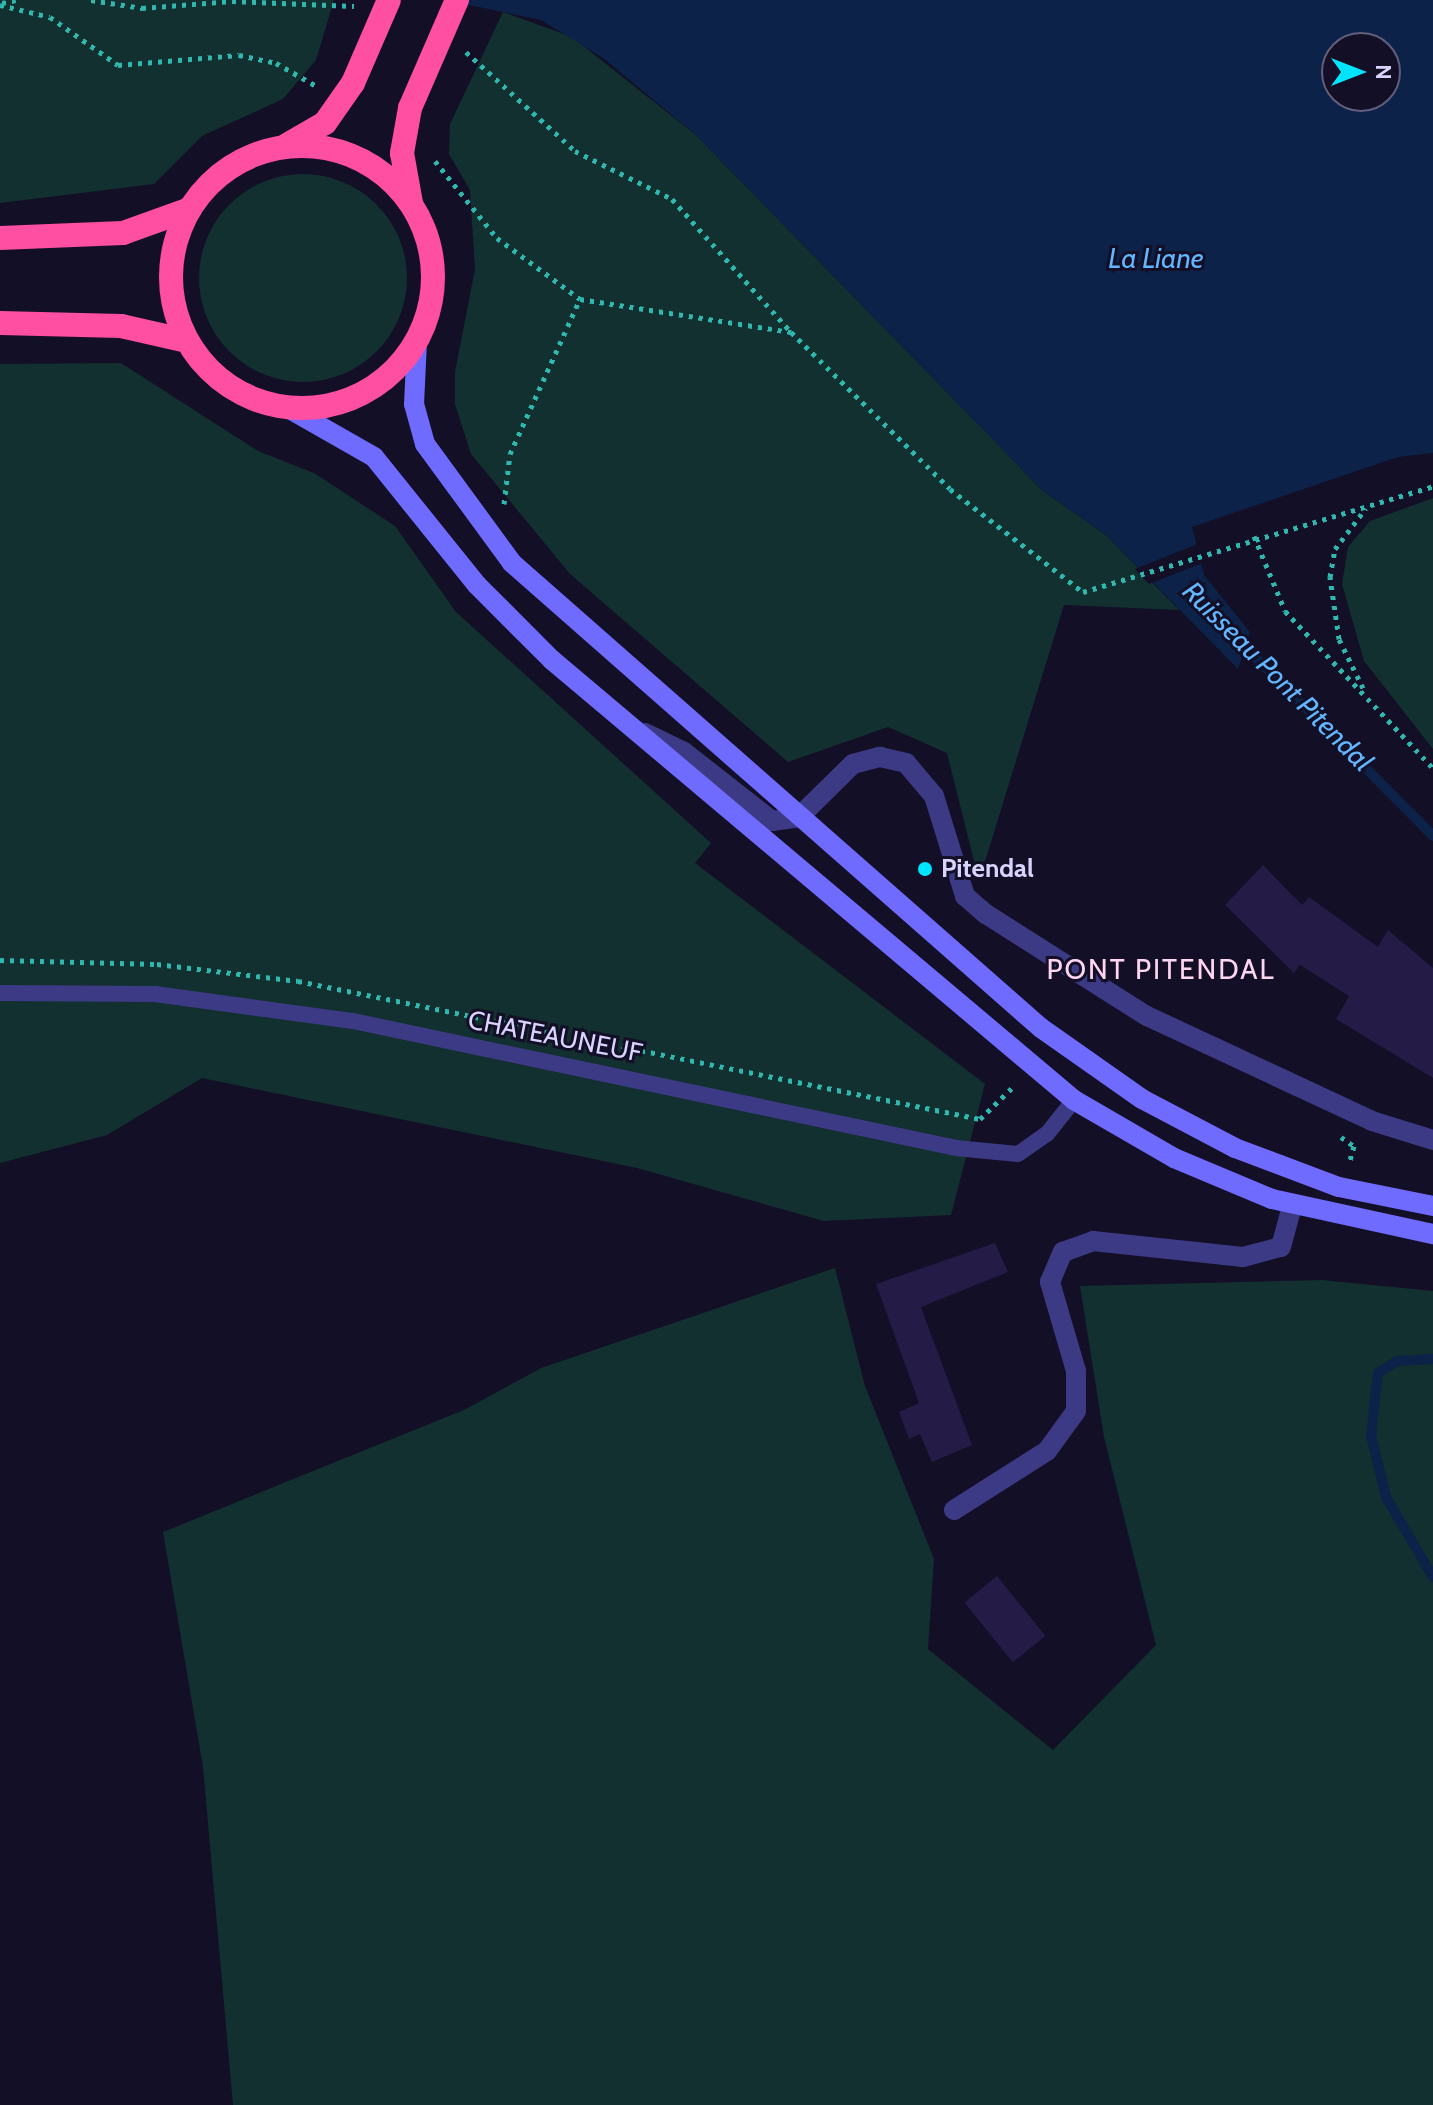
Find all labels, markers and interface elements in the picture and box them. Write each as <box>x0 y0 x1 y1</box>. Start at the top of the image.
north arrow <box>1321 32 1401 112</box>
text: N <box>1370 64 1397 80</box>
water label: La Liane <box>1108 241 1204 275</box>
water label: Ruisseau Pont Pitendal <box>1176 574 1380 778</box>
place label: Pitendal <box>941 853 1034 885</box>
marker: Pitendal <box>916 860 934 878</box>
district label: PONT PITENDAL <box>1046 952 1276 986</box>
street label: CHATEAUNEUF <box>465 1005 645 1069</box>

